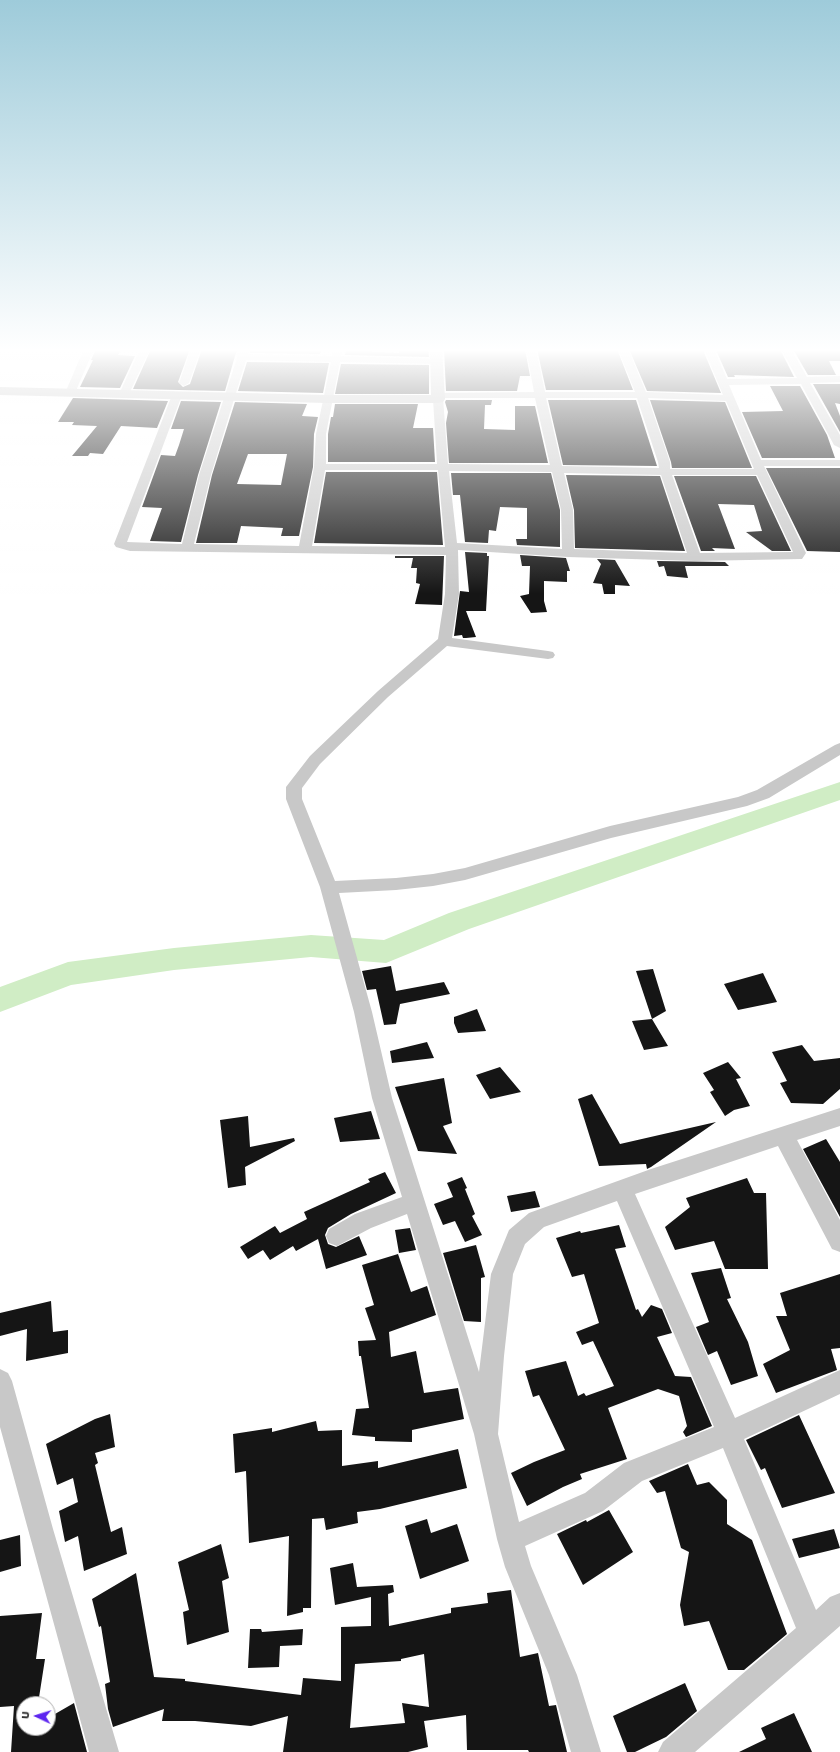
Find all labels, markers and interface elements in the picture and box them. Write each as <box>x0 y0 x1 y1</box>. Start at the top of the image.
north arrow <box>16 1696 56 1736</box>
text: U <box>17 1711 33 1720</box>

